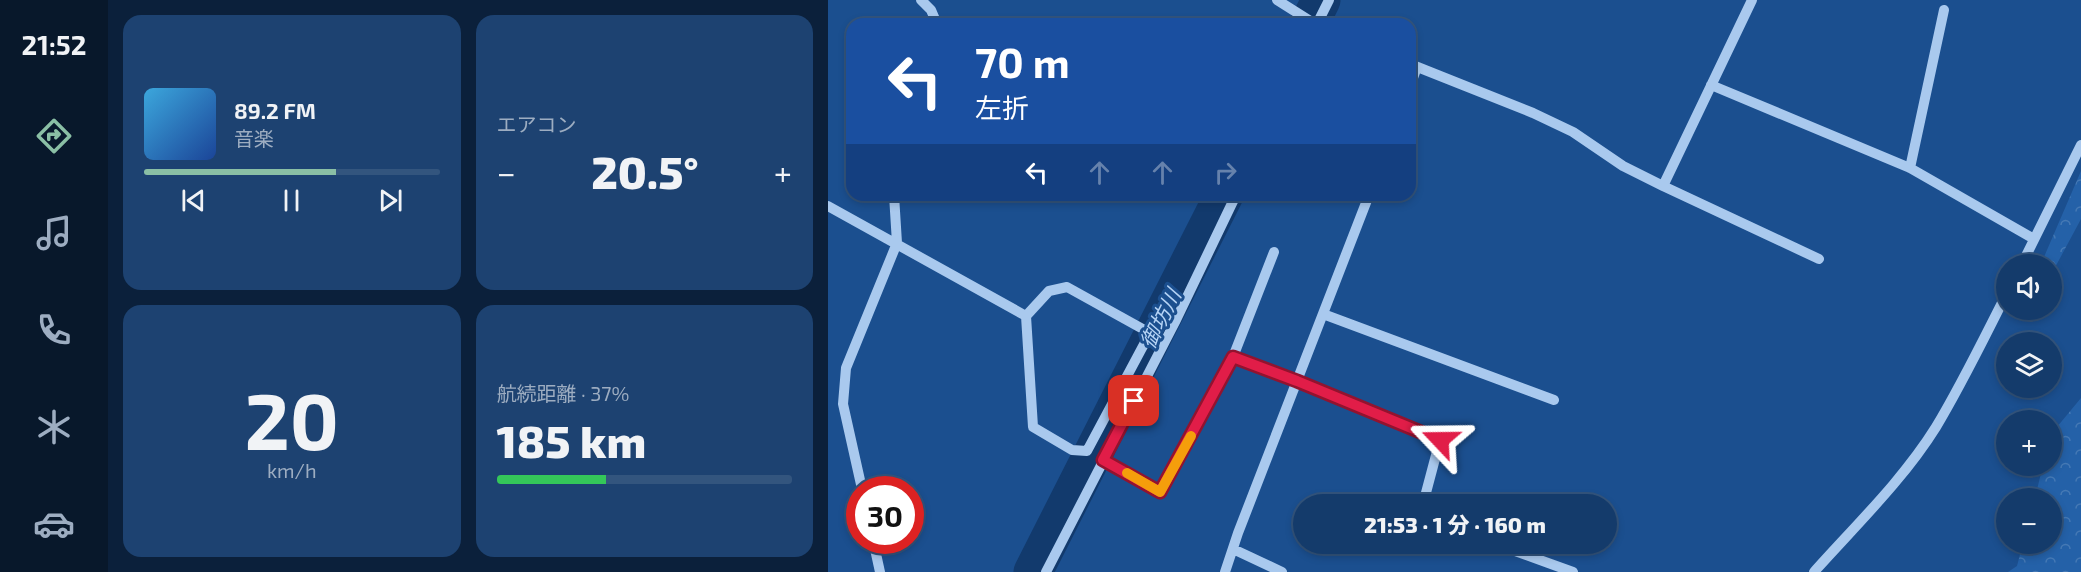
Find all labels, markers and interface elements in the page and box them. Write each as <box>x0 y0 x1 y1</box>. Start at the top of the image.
text: 21:52 <box>22 28 86 60</box>
text: 70 m <box>975 36 1070 86</box>
icon: left <box>876 42 954 120</box>
text: 左折 <box>975 91 1029 123</box>
text: 89.2 FM <box>234 97 316 123</box>
text: エアコン <box>497 112 577 136</box>
icon: directions <box>33 115 75 157</box>
text: 音楽 <box>234 126 274 150</box>
text: 20.5° <box>591 144 698 198</box>
text: − <box>497 152 516 192</box>
text: + <box>774 152 792 192</box>
icon: left <box>1020 156 1053 189</box>
icon: ahead <box>1083 156 1116 189</box>
icon: ahead <box>1146 156 1179 189</box>
icon: right <box>1209 156 1242 189</box>
icon: previous <box>177 184 210 217</box>
icon: pause <box>275 184 308 217</box>
icon: next <box>374 184 407 217</box>
icon: music <box>33 212 75 254</box>
map controls <box>1996 254 2062 554</box>
button: sound <box>1996 254 2062 320</box>
water label: 御坊川 <box>1134 283 1186 352</box>
icon: phone <box>33 309 75 351</box>
button: layers <box>1996 332 2062 398</box>
text: 20 <box>244 372 339 466</box>
pin <box>1108 375 1159 426</box>
text: 航続距離 · 37% <box>497 381 629 405</box>
icon: arrive <box>1117 384 1150 417</box>
icon: climate <box>33 406 75 448</box>
position arrow <box>1408 408 1472 472</box>
button: + <box>1996 410 2062 476</box>
text: 185 km <box>497 413 646 467</box>
text: km/h <box>267 458 317 482</box>
speed limit sign: 30 <box>846 476 924 554</box>
button: − <box>1996 488 2062 554</box>
icon: car <box>33 503 75 545</box>
text: 21:53 · 1 分 · 160 m <box>1364 511 1546 537</box>

